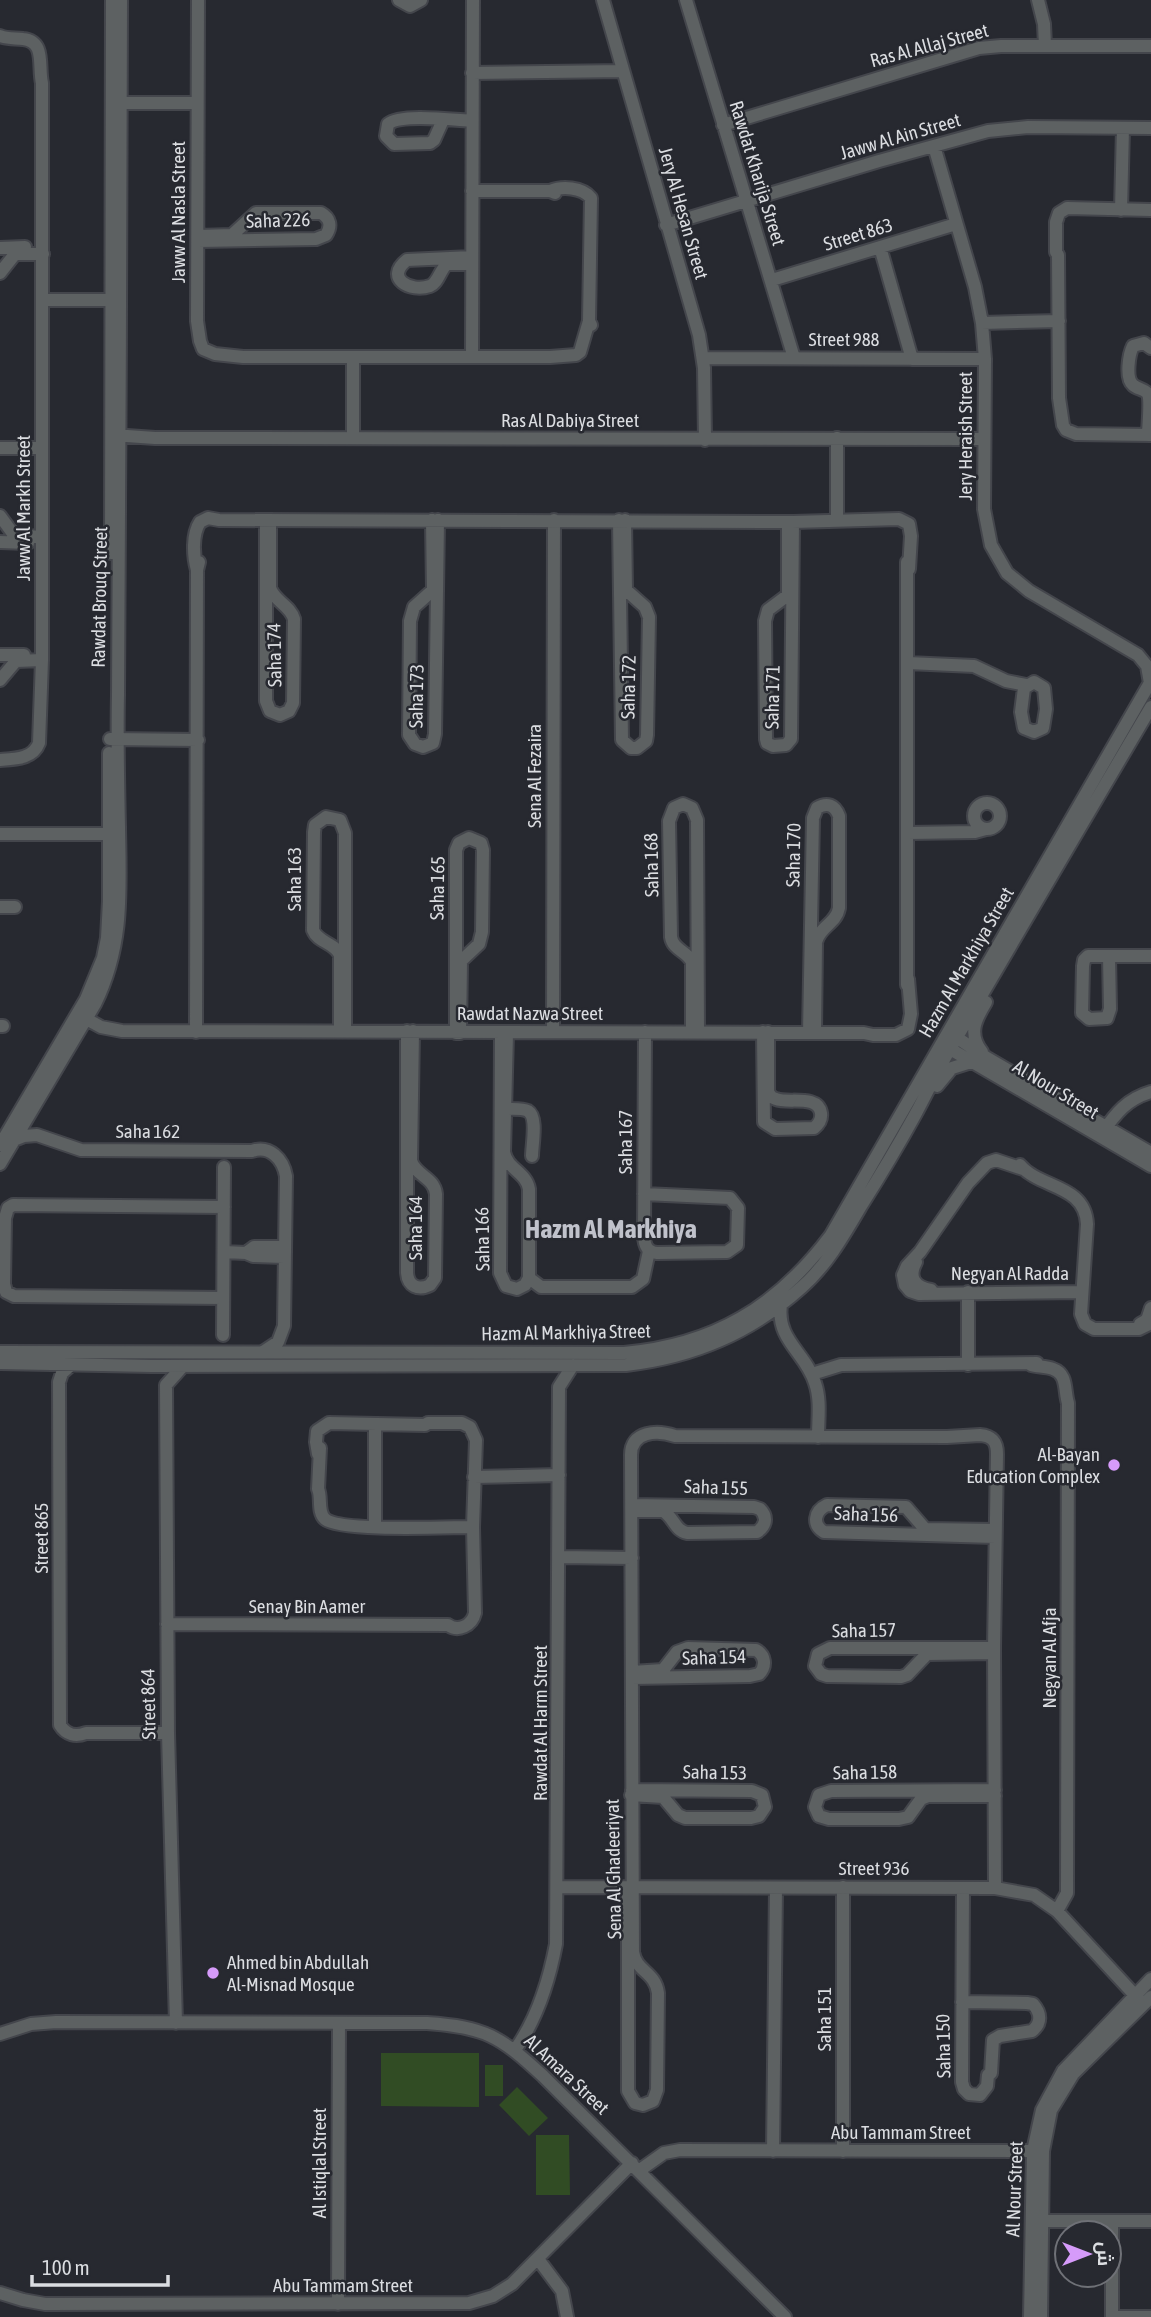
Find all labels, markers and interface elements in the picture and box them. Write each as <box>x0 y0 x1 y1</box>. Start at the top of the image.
street label: Ras Al Allaj Street <box>867 19 991 71</box>
street label: Rawdat Kharija Street <box>726 98 790 248</box>
street label: Jaww Al Ain Street <box>837 108 963 164</box>
street label: Jaww Al Nasla Street <box>167 141 189 283</box>
street label: Jery Al Hesan Street <box>655 144 713 282</box>
street label: Saha 226 <box>246 208 311 232</box>
street label: Street 863 <box>821 213 895 255</box>
street label: Street 988 <box>808 328 880 350</box>
street label: Jery Heraish Street <box>954 371 976 501</box>
street label: Ras Al Dabiya Street <box>501 409 639 431</box>
street label: Jaww Al Markh Street <box>12 435 34 581</box>
street label: Rawdat Brouq Street <box>87 526 111 668</box>
street label: Saha 174 <box>262 623 286 687</box>
street label: Saha 172 <box>616 655 640 719</box>
street label: Saha 173 <box>404 664 428 728</box>
street label: Saha 171 <box>760 665 784 729</box>
street label: Sena Al Fezaira <box>523 724 545 828</box>
street label: Saha 170 <box>781 823 805 887</box>
street label: Saha 168 <box>639 833 663 897</box>
street label: Saha 163 <box>283 847 305 911</box>
street label: Saha 165 <box>425 856 449 920</box>
street label: Hazm Al Markhiya Street <box>914 883 1018 1041</box>
street label: Rawdat Nazwa Street <box>457 1002 603 1024</box>
street label: Al Nour Street <box>1009 1055 1103 1123</box>
street label: Saha 167 <box>614 1110 636 1174</box>
street label: Saha 162 <box>116 1120 180 1142</box>
street label: Saha 164 <box>404 1196 426 1260</box>
street label: Saha 166 <box>470 1207 494 1271</box>
district label: Hazm Al Markhiya <box>525 1214 697 1244</box>
street label: Negyan Al Radda <box>951 1262 1069 1284</box>
street label: Hazm Al Markhiya Street <box>481 1320 651 1344</box>
place label: Al-Bayan Education Complex <box>966 1443 1100 1487</box>
marker: Al-Bayan Education Complex <box>1106 1457 1122 1473</box>
street label: Saha 155 <box>684 1475 748 1499</box>
street label: Street 865 <box>30 1502 52 1574</box>
street label: Saha 156 <box>834 1502 899 1526</box>
street label: Senay Bin Aamer <box>249 1595 366 1617</box>
street label: Negyan Al Afja <box>1038 1607 1060 1709</box>
street label: Saha 157 <box>832 1618 896 1642</box>
street label: Rawdat Al Harm Street <box>529 1645 551 1801</box>
street label: Saha 154 <box>682 1645 747 1669</box>
street label: Street 864 <box>136 1668 160 1740</box>
street label: Saha 153 <box>683 1760 747 1784</box>
street label: Saha 158 <box>833 1760 897 1784</box>
street label: Sena Al Ghadeeriyat <box>601 1799 625 1939</box>
street label: Street 936 <box>838 1857 910 1879</box>
place label: Ahmed bin Abdullah Al-Misnad Mosque <box>227 1951 369 1995</box>
marker: Ahmed bin Abdullah Al-Misnad Mosque <box>205 1965 221 1981</box>
street label: Saha 151 <box>813 1987 835 2051</box>
street label: Saha 150 <box>931 2014 955 2078</box>
street label: Al Amara Street <box>520 2029 614 2119</box>
street label: Al Istiqlal Street <box>308 2108 330 2218</box>
street label: Abu Tammam Street <box>831 2121 971 2143</box>
street label: Al Nour Street <box>1001 2141 1027 2237</box>
north arrow <box>1053 2219 1123 2289</box>
text: ش <box>1093 2242 1116 2266</box>
scale bar <box>32 2244 168 2288</box>
text: 100 m <box>42 2255 90 2279</box>
street label: Abu Tammam Street <box>273 2274 413 2296</box>

